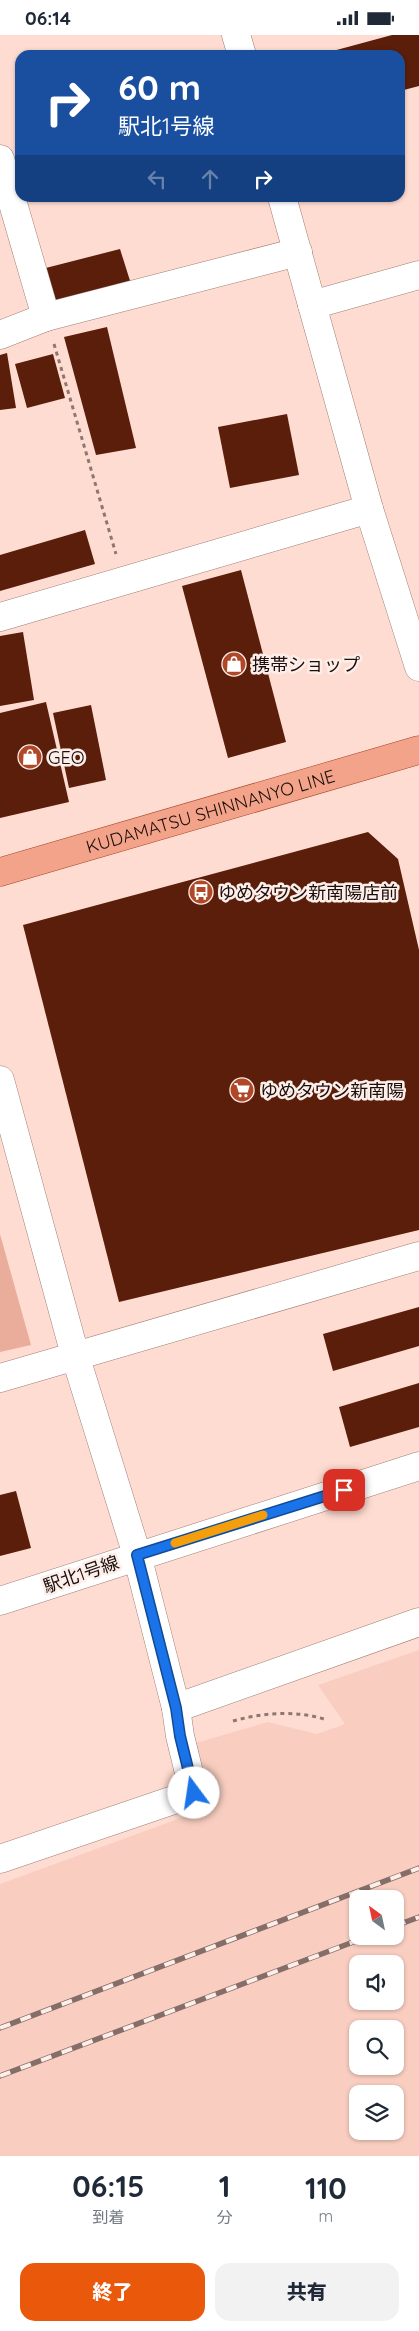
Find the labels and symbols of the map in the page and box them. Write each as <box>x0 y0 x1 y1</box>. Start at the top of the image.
shop icon: 携帯ショップ <box>221 651 247 677</box>
place label: 携帯ショップ <box>252 653 360 676</box>
shop icon: GEO <box>17 744 43 770</box>
place label: GEO <box>48 746 85 769</box>
street label: KUDAMATSU SHINNANYO LINE <box>83 764 337 858</box>
bus stop icon: ゆめタウン新南陽店前 <box>188 879 214 905</box>
place label: ゆめタウン新南陽店前 <box>218 881 398 904</box>
supermarket icon: ゆめタウン新南陽 <box>229 1077 255 1103</box>
place label: ゆめタウン新南陽 <box>260 1079 404 1102</box>
pin <box>323 1469 365 1511</box>
street label: 駅北1号線 <box>40 1550 122 1598</box>
position arrow <box>167 1766 219 1818</box>
north arrow <box>349 1890 404 1945</box>

